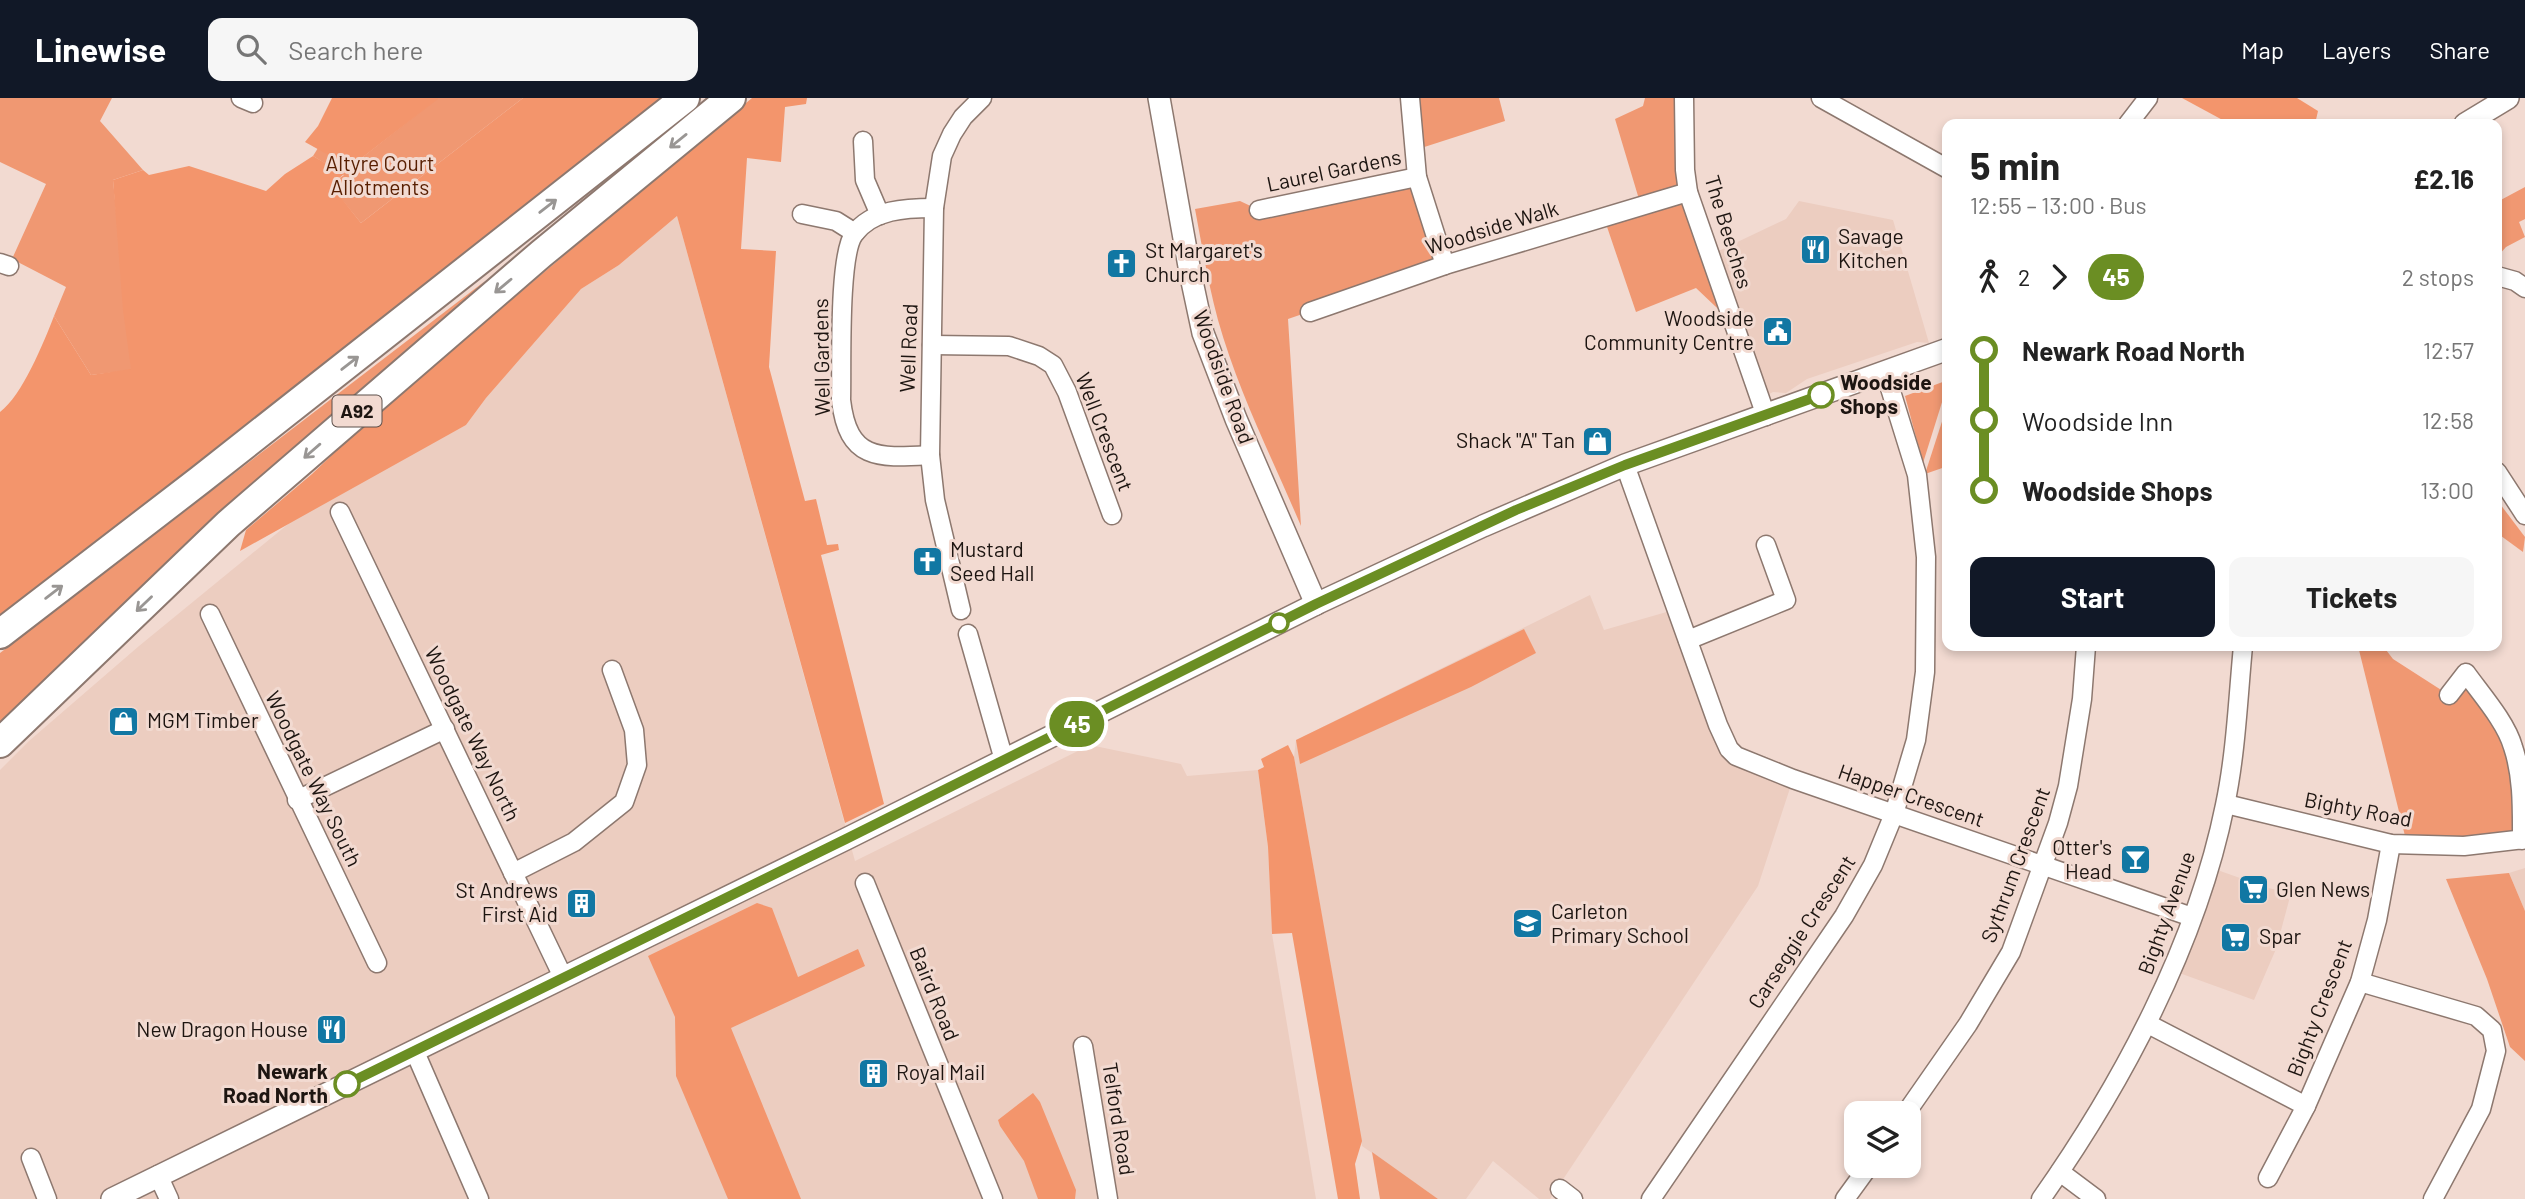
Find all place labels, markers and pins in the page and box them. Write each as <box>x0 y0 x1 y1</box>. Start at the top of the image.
place label: Savage Kitchen <box>1838 223 1908 272</box>
restaurant icon: Savage Kitchen <box>1798 232 1832 266</box>
place label: St Margaret's Church <box>1145 237 1263 286</box>
church icon: St Margaret's Church <box>1105 246 1139 280</box>
place label: Woodside Community Centre <box>1584 305 1754 354</box>
public building icon: Woodside Community Centre <box>1760 314 1794 348</box>
place label: Woodside Shops <box>1840 369 1932 418</box>
marker: Woodside Shops <box>1808 382 1834 408</box>
shop icon: Shack "A" Tan <box>1581 424 1615 458</box>
place label: Shack "A" Tan <box>1456 427 1575 452</box>
place label: Mustard Seed Hall <box>950 536 1034 585</box>
church icon: Mustard Seed Hall <box>910 545 944 579</box>
unlabelled marker <box>1269 613 1289 633</box>
shop icon: MGM Timber <box>107 704 141 738</box>
place label: MGM Timber <box>147 707 259 732</box>
place label: Otter's Head <box>2052 834 2112 883</box>
bar icon: Otter's Head <box>2118 843 2152 877</box>
supermarket icon: Glen News <box>2236 873 2270 907</box>
place label: Glen News <box>2276 876 2370 901</box>
place label: St Andrews First Aid <box>455 877 558 926</box>
building icon: St Andrews First Aid <box>564 886 598 920</box>
place label: Carleton Primary School <box>1551 898 1689 947</box>
school or university icon: Carleton Primary School <box>1511 907 1545 941</box>
supermarket icon: Spar <box>2219 920 2253 954</box>
place label: Spar <box>2259 923 2302 948</box>
restaurant icon: New Dragon House <box>314 1013 348 1047</box>
place label: New Dragon House <box>136 1016 308 1041</box>
building icon: Royal Mail <box>856 1056 890 1090</box>
place label: Newark Road North <box>223 1058 328 1107</box>
place label: Royal Mail <box>896 1059 985 1084</box>
marker: Newark Road North <box>334 1071 360 1097</box>

